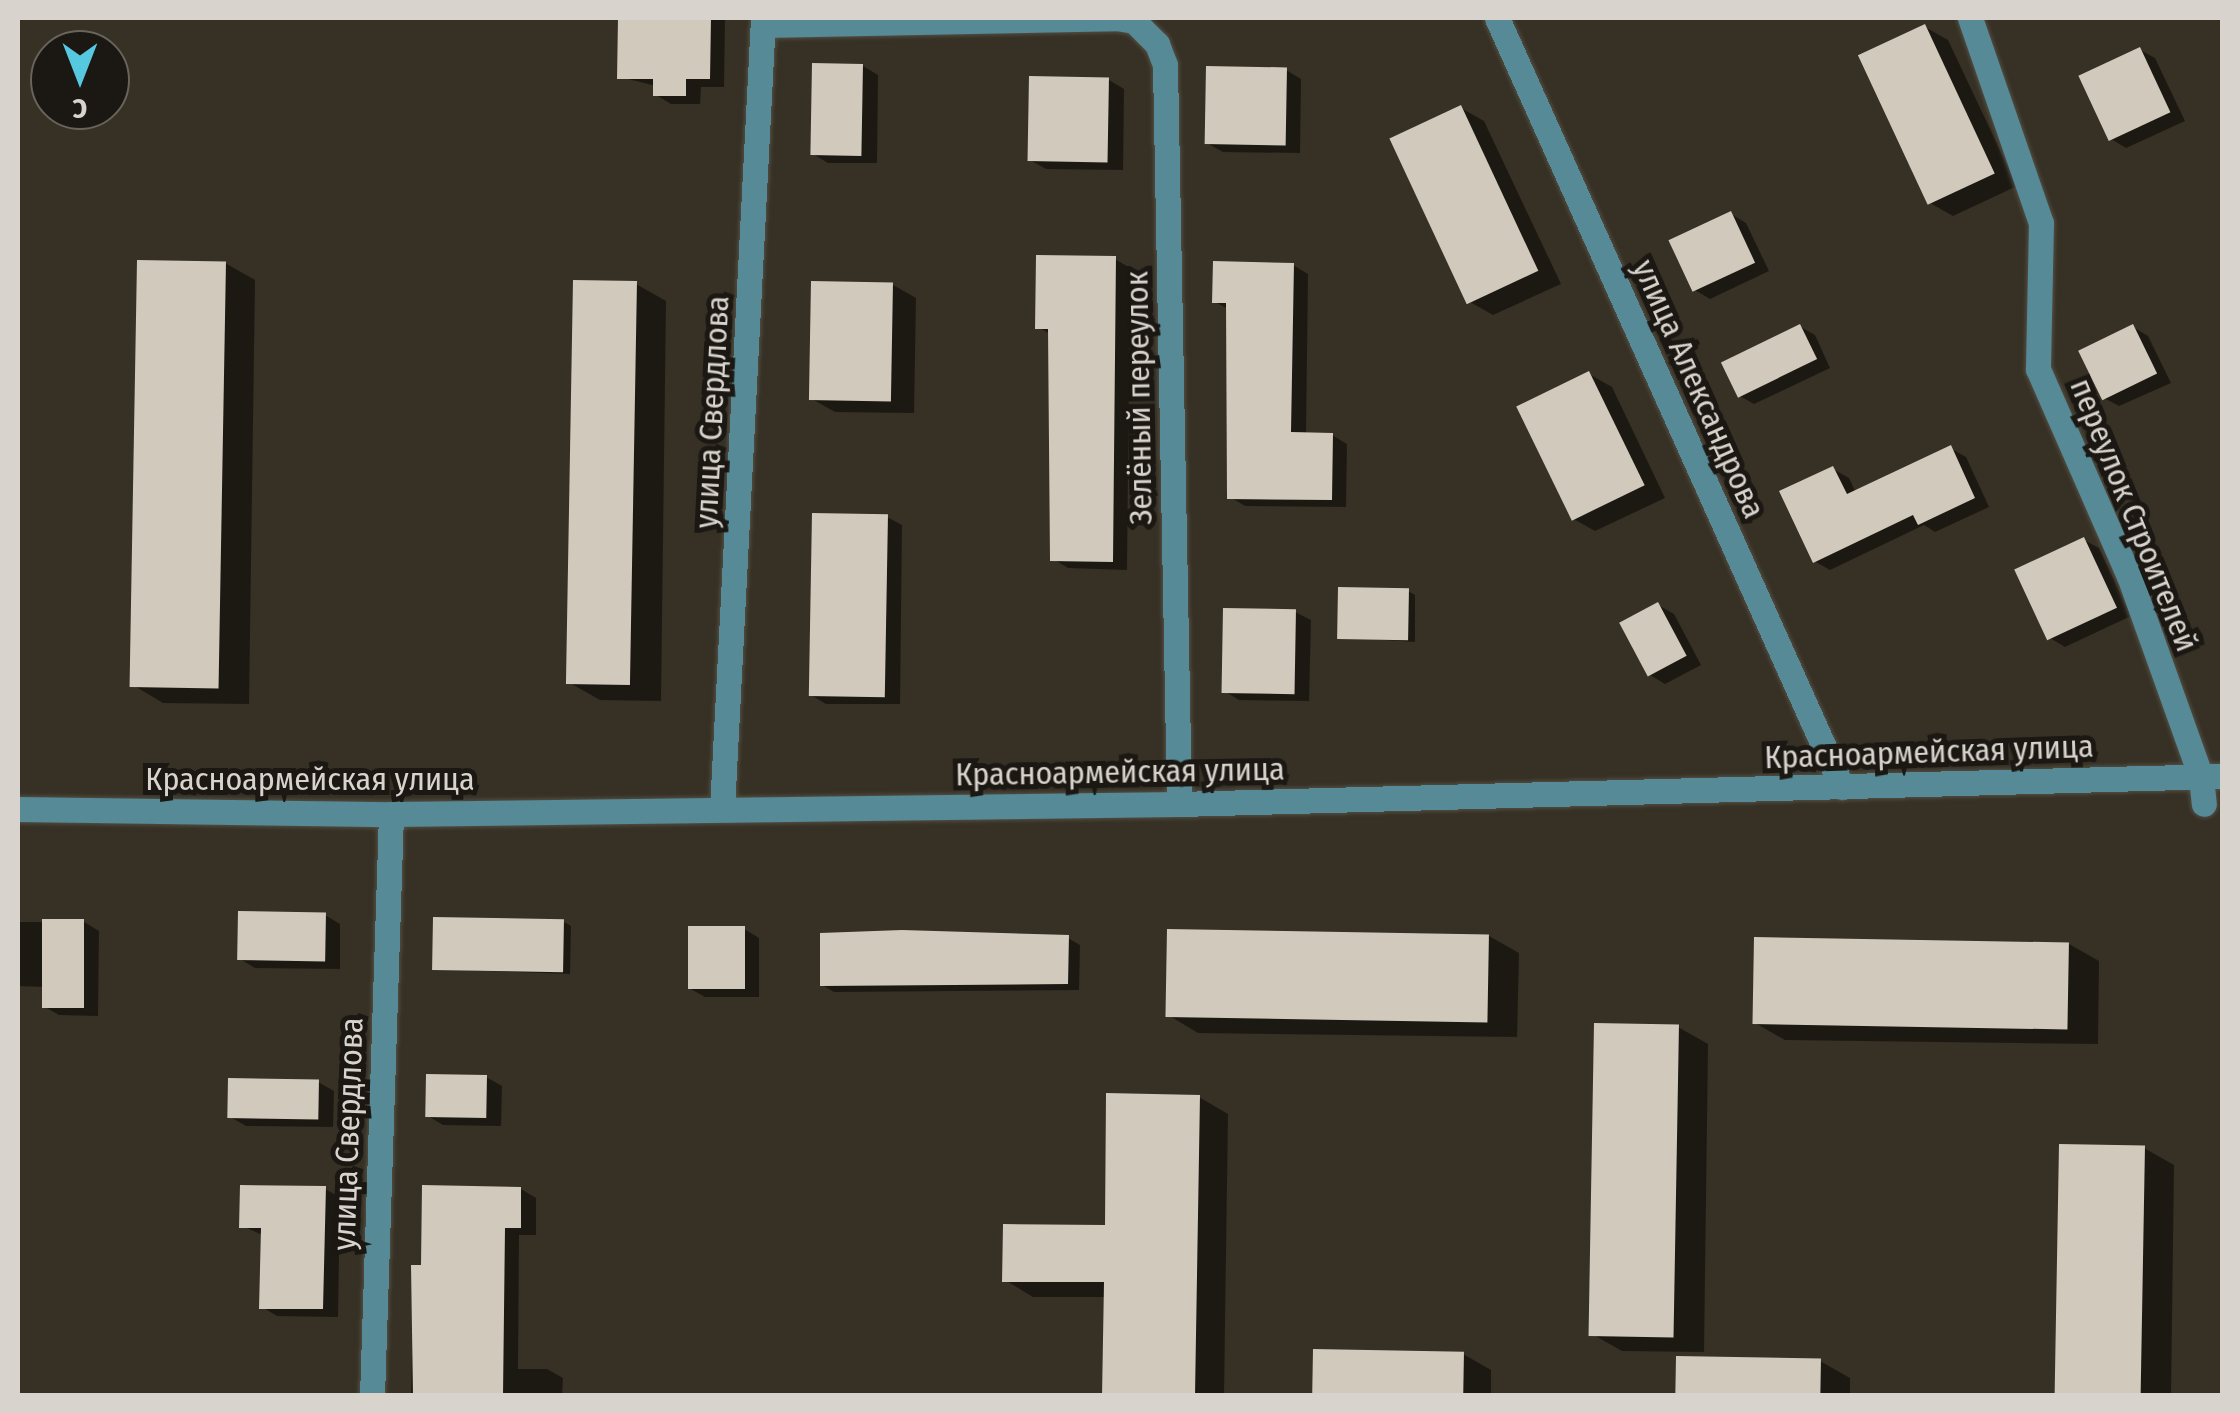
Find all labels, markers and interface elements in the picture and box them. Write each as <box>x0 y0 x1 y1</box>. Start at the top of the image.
north arrow <box>30 30 130 130</box>
text: С <box>73 92 87 125</box>
street label: улица Александрова <box>1625 254 1773 524</box>
street label: Зелёный переулок <box>1118 271 1160 525</box>
street label: улица Свердлова <box>687 295 737 529</box>
street label: переулок Строителей <box>2062 373 2206 657</box>
street label: Красноармейская улица <box>1764 727 2094 777</box>
street label: Красноармейская улица <box>955 750 1285 794</box>
street label: Красноармейская улица <box>145 760 475 798</box>
street label: улица Свердлова <box>325 1017 371 1251</box>

